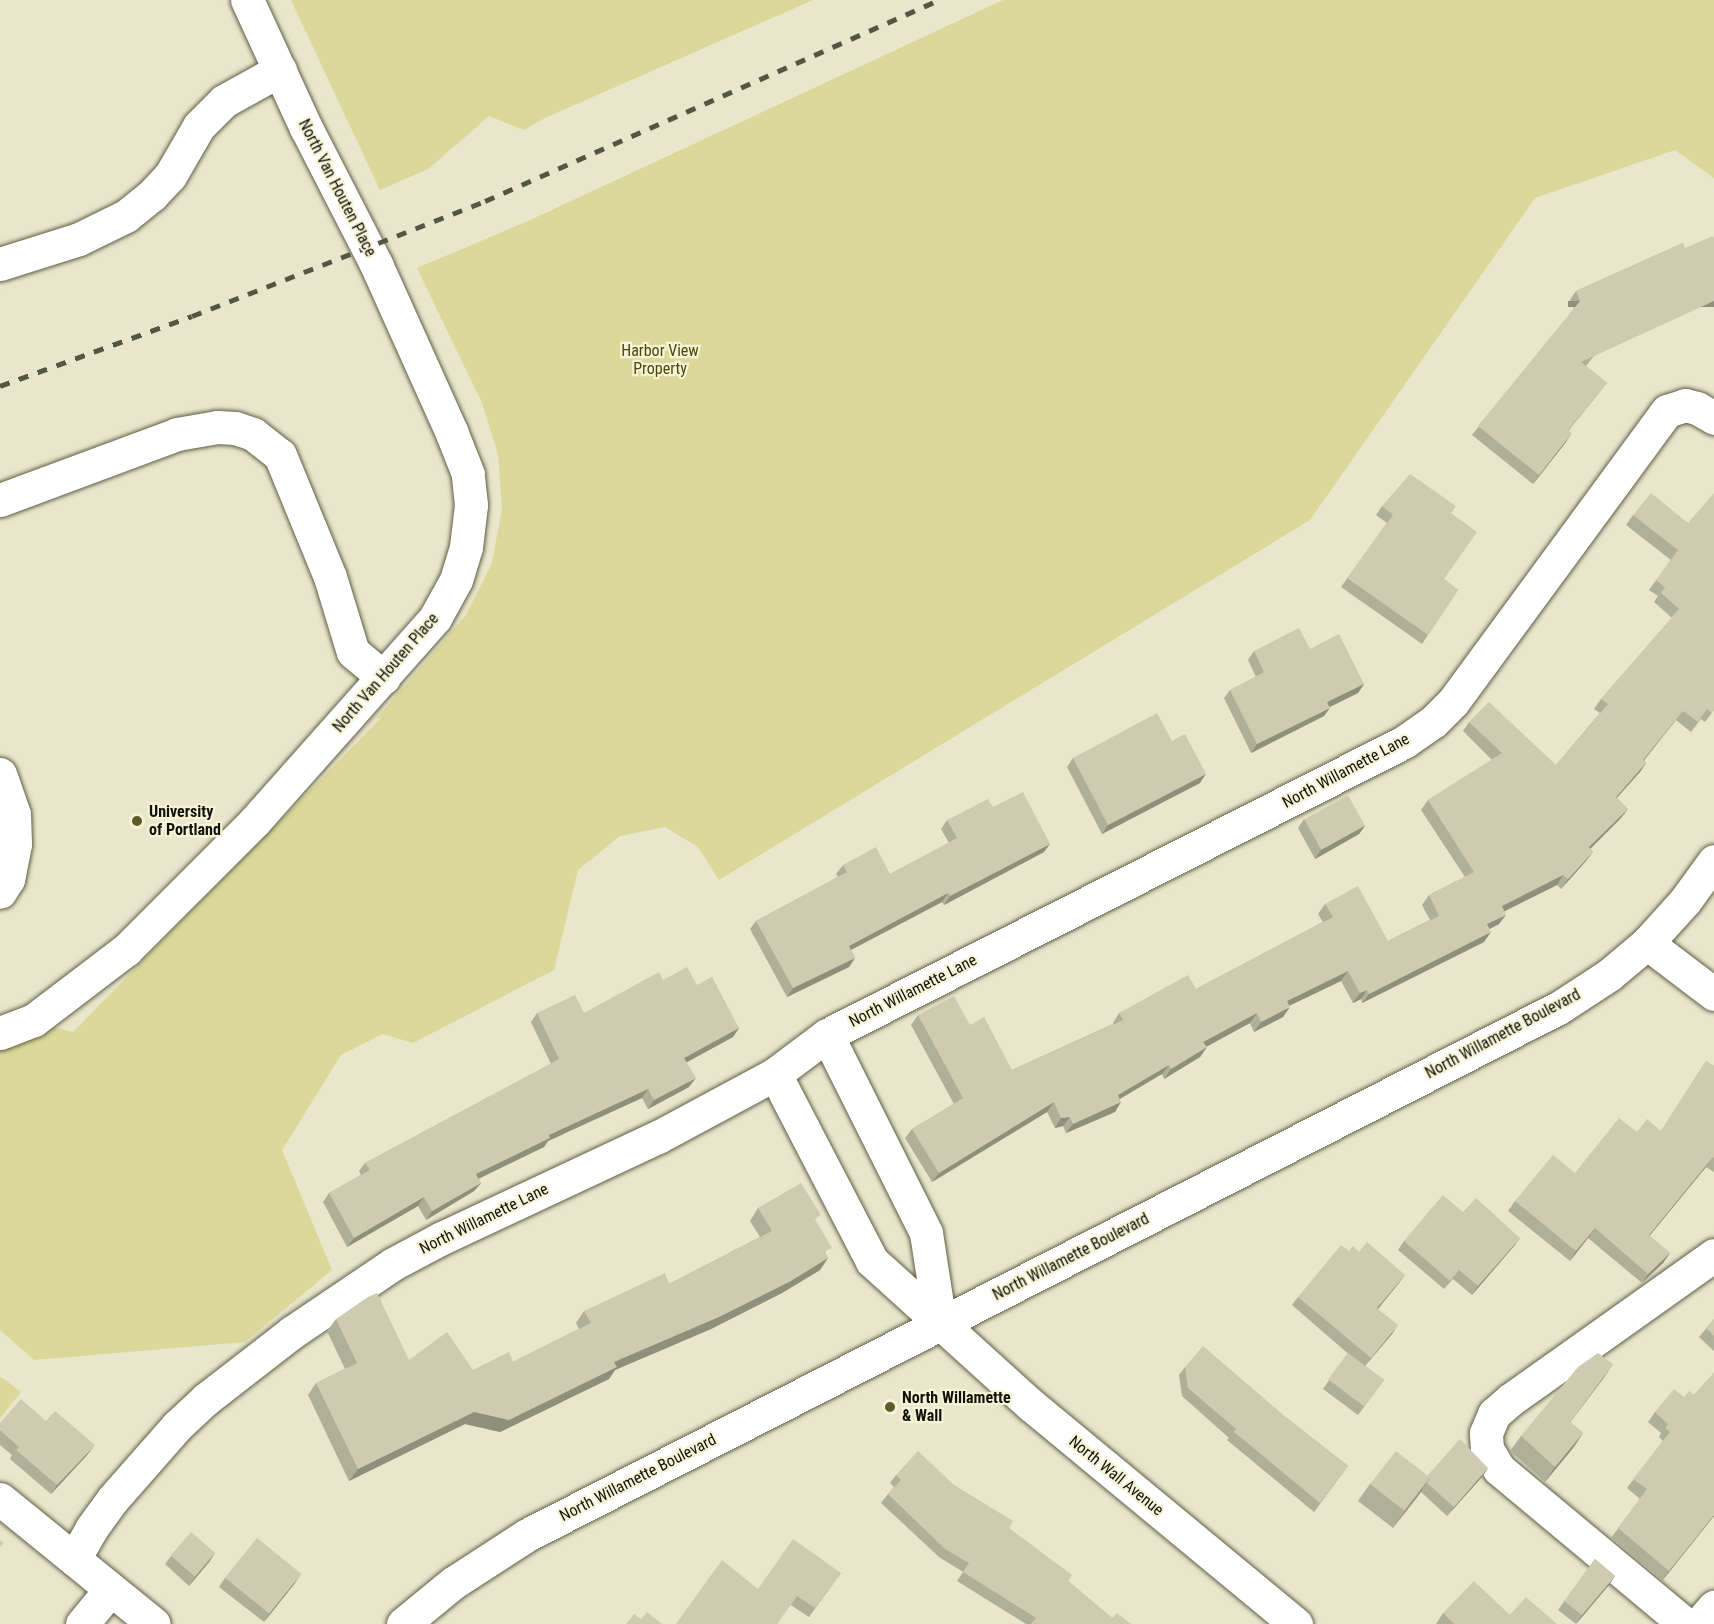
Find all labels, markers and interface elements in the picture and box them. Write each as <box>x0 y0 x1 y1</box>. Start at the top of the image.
street label: North Van Houten Place <box>294 116 380 260</box>
park label: Harbor View Property <box>621 341 699 379</box>
street label: North Van Houten Place <box>329 610 443 736</box>
street label: North Willamette Lane <box>1279 729 1413 813</box>
place label: University of Portland <box>149 802 221 840</box>
marker: University of Portland <box>130 814 144 828</box>
street label: North Willamette Lane <box>846 950 980 1032</box>
street label: North Willamette Boulevard <box>1422 985 1584 1083</box>
street label: North Willamette Lane <box>416 1179 552 1259</box>
street label: North Willamette Boulevard <box>990 1209 1152 1305</box>
place label: North Willamette & Wall <box>902 1388 1011 1426</box>
marker: North Willamette & Wall <box>883 1400 897 1414</box>
street label: North Willamette Boulevard <box>557 1430 719 1526</box>
street label: North Wall Avenue <box>1065 1432 1167 1520</box>

